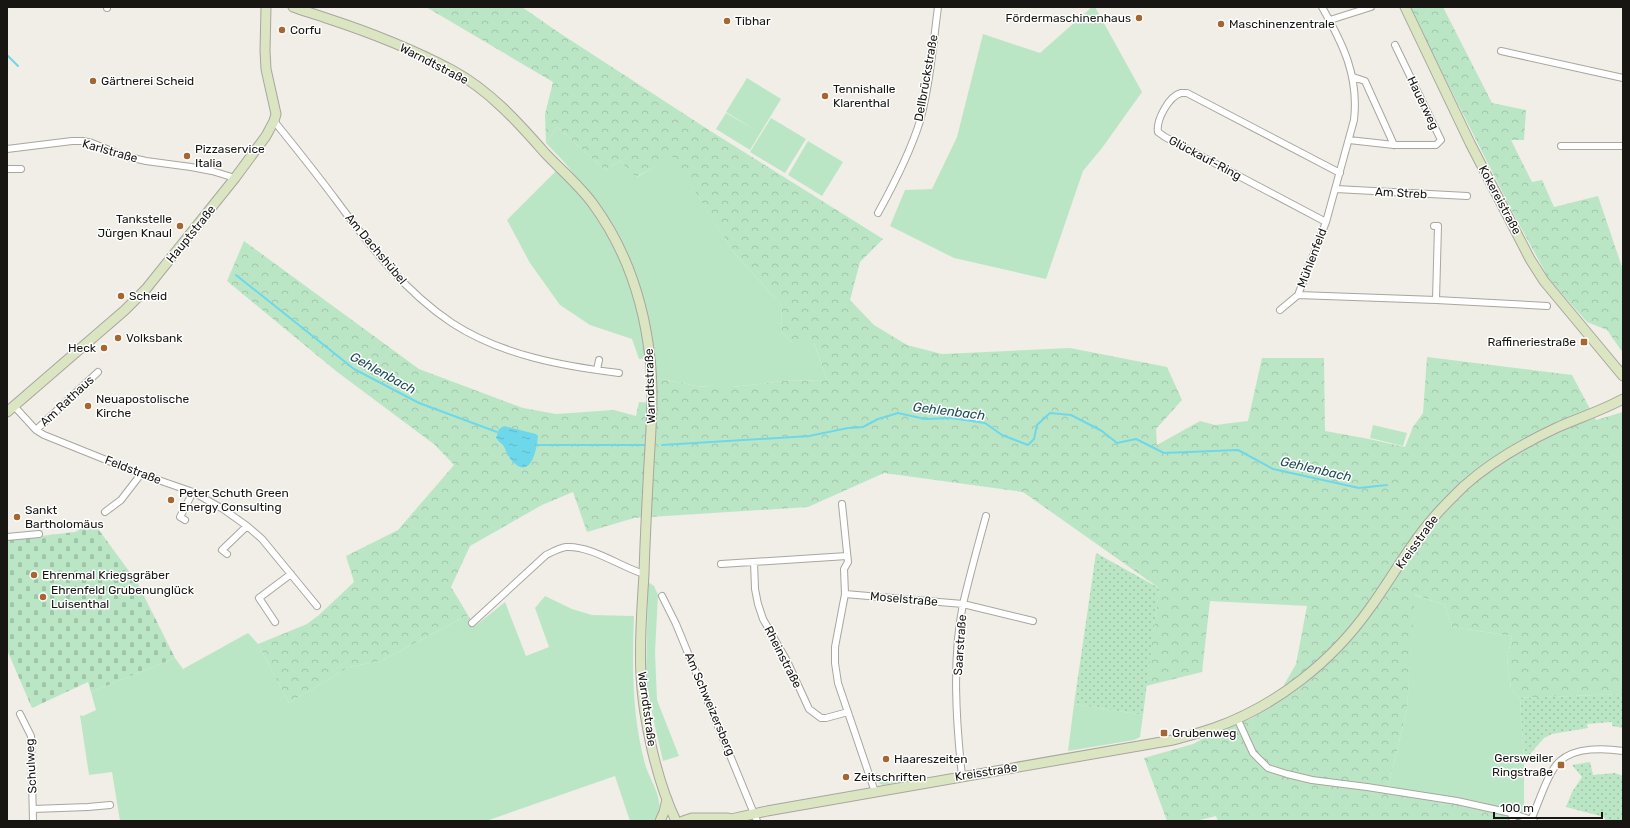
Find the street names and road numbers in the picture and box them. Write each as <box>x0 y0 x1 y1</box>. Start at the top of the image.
street label: Dellbrückstraße <box>911 33 941 123</box>
street label: Warndtstraße <box>397 41 471 87</box>
street label: Hauerweg <box>1404 74 1442 132</box>
street label: Glückauf-Ring <box>1166 133 1244 183</box>
street label: Karlstraße <box>81 136 140 166</box>
street label: Kokereistraße <box>1476 163 1524 237</box>
street label: Am Streb <box>1375 185 1427 201</box>
street label: Hauptstraße <box>164 202 219 266</box>
street label: Am Dachshübel <box>342 211 410 287</box>
street label: Mühlenfeld <box>1294 226 1330 290</box>
street label: Warndtstraße <box>642 348 658 424</box>
street label: Am Rathaus <box>37 373 97 429</box>
street label: Feldstraße <box>103 453 163 487</box>
street label: Kreisstraße <box>1393 512 1441 572</box>
street label: Moselstraße <box>870 589 939 609</box>
street label: Saarstraße <box>951 614 969 676</box>
street label: Rheinstraße <box>761 624 805 691</box>
street label: Am Schweizersberg <box>682 650 738 758</box>
street label: Warndtstraße <box>635 671 659 748</box>
street label: Schulweg <box>23 738 39 794</box>
street label: Kreisstraße <box>954 760 1019 784</box>

